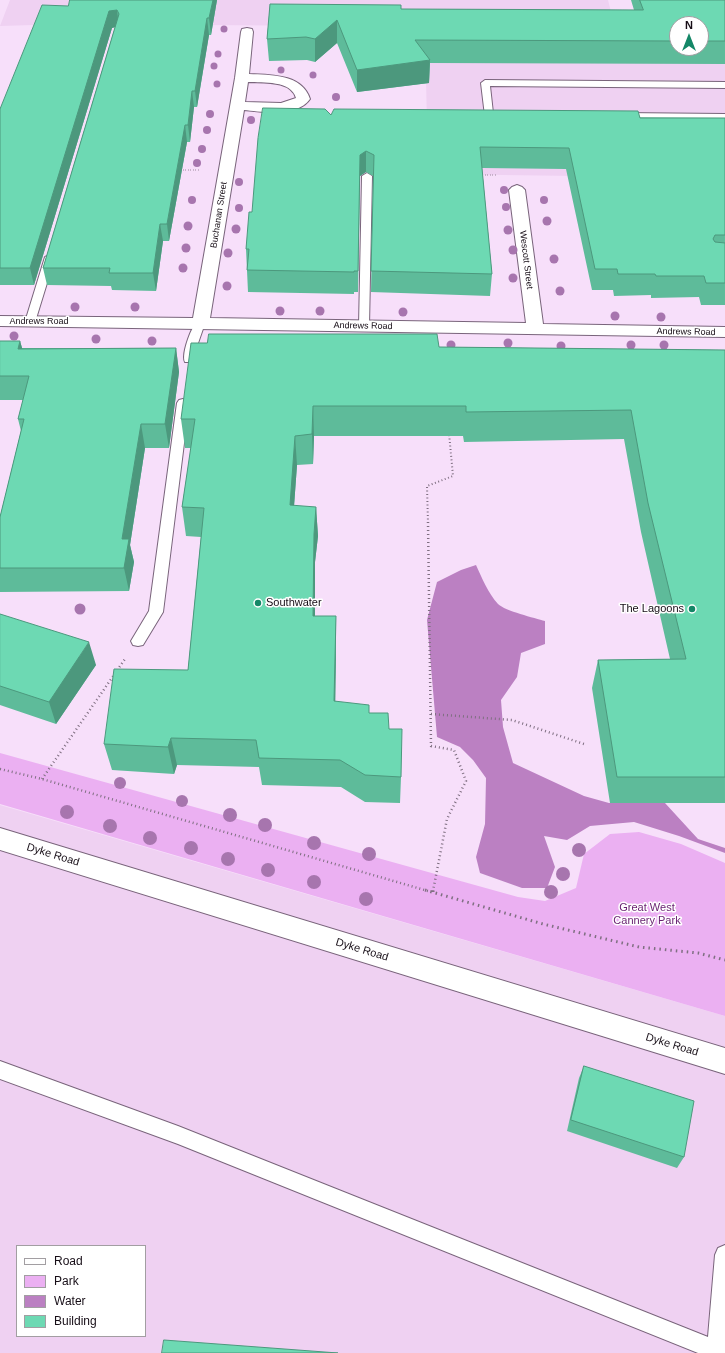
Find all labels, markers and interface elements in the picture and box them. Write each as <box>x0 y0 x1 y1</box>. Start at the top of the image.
north arrow <box>669 16 709 56</box>
text: N <box>685 19 693 31</box>
street label: Buchanan Street <box>208 181 230 249</box>
street label: Wescott Street <box>517 230 535 290</box>
street label: Andrews Road <box>9 317 69 327</box>
street label: Andrews Road <box>333 320 393 332</box>
street label: Andrews Road <box>656 326 716 338</box>
place label: Southwater <box>266 596 322 610</box>
marker: Southwater <box>253 598 263 608</box>
place label: The Lagoons <box>620 602 684 616</box>
marker: The Lagoons <box>687 604 697 614</box>
street label: Dyke Road <box>25 841 81 869</box>
park label: Great West Cannery Park <box>613 901 681 927</box>
street label: Dyke Road <box>334 936 390 964</box>
street label: Dyke Road <box>644 1031 700 1059</box>
legend <box>16 1245 146 1337</box>
text: Road <box>54 1254 83 1268</box>
text: Park <box>54 1274 79 1288</box>
text: Water <box>54 1294 86 1308</box>
text: Building <box>54 1314 97 1328</box>

